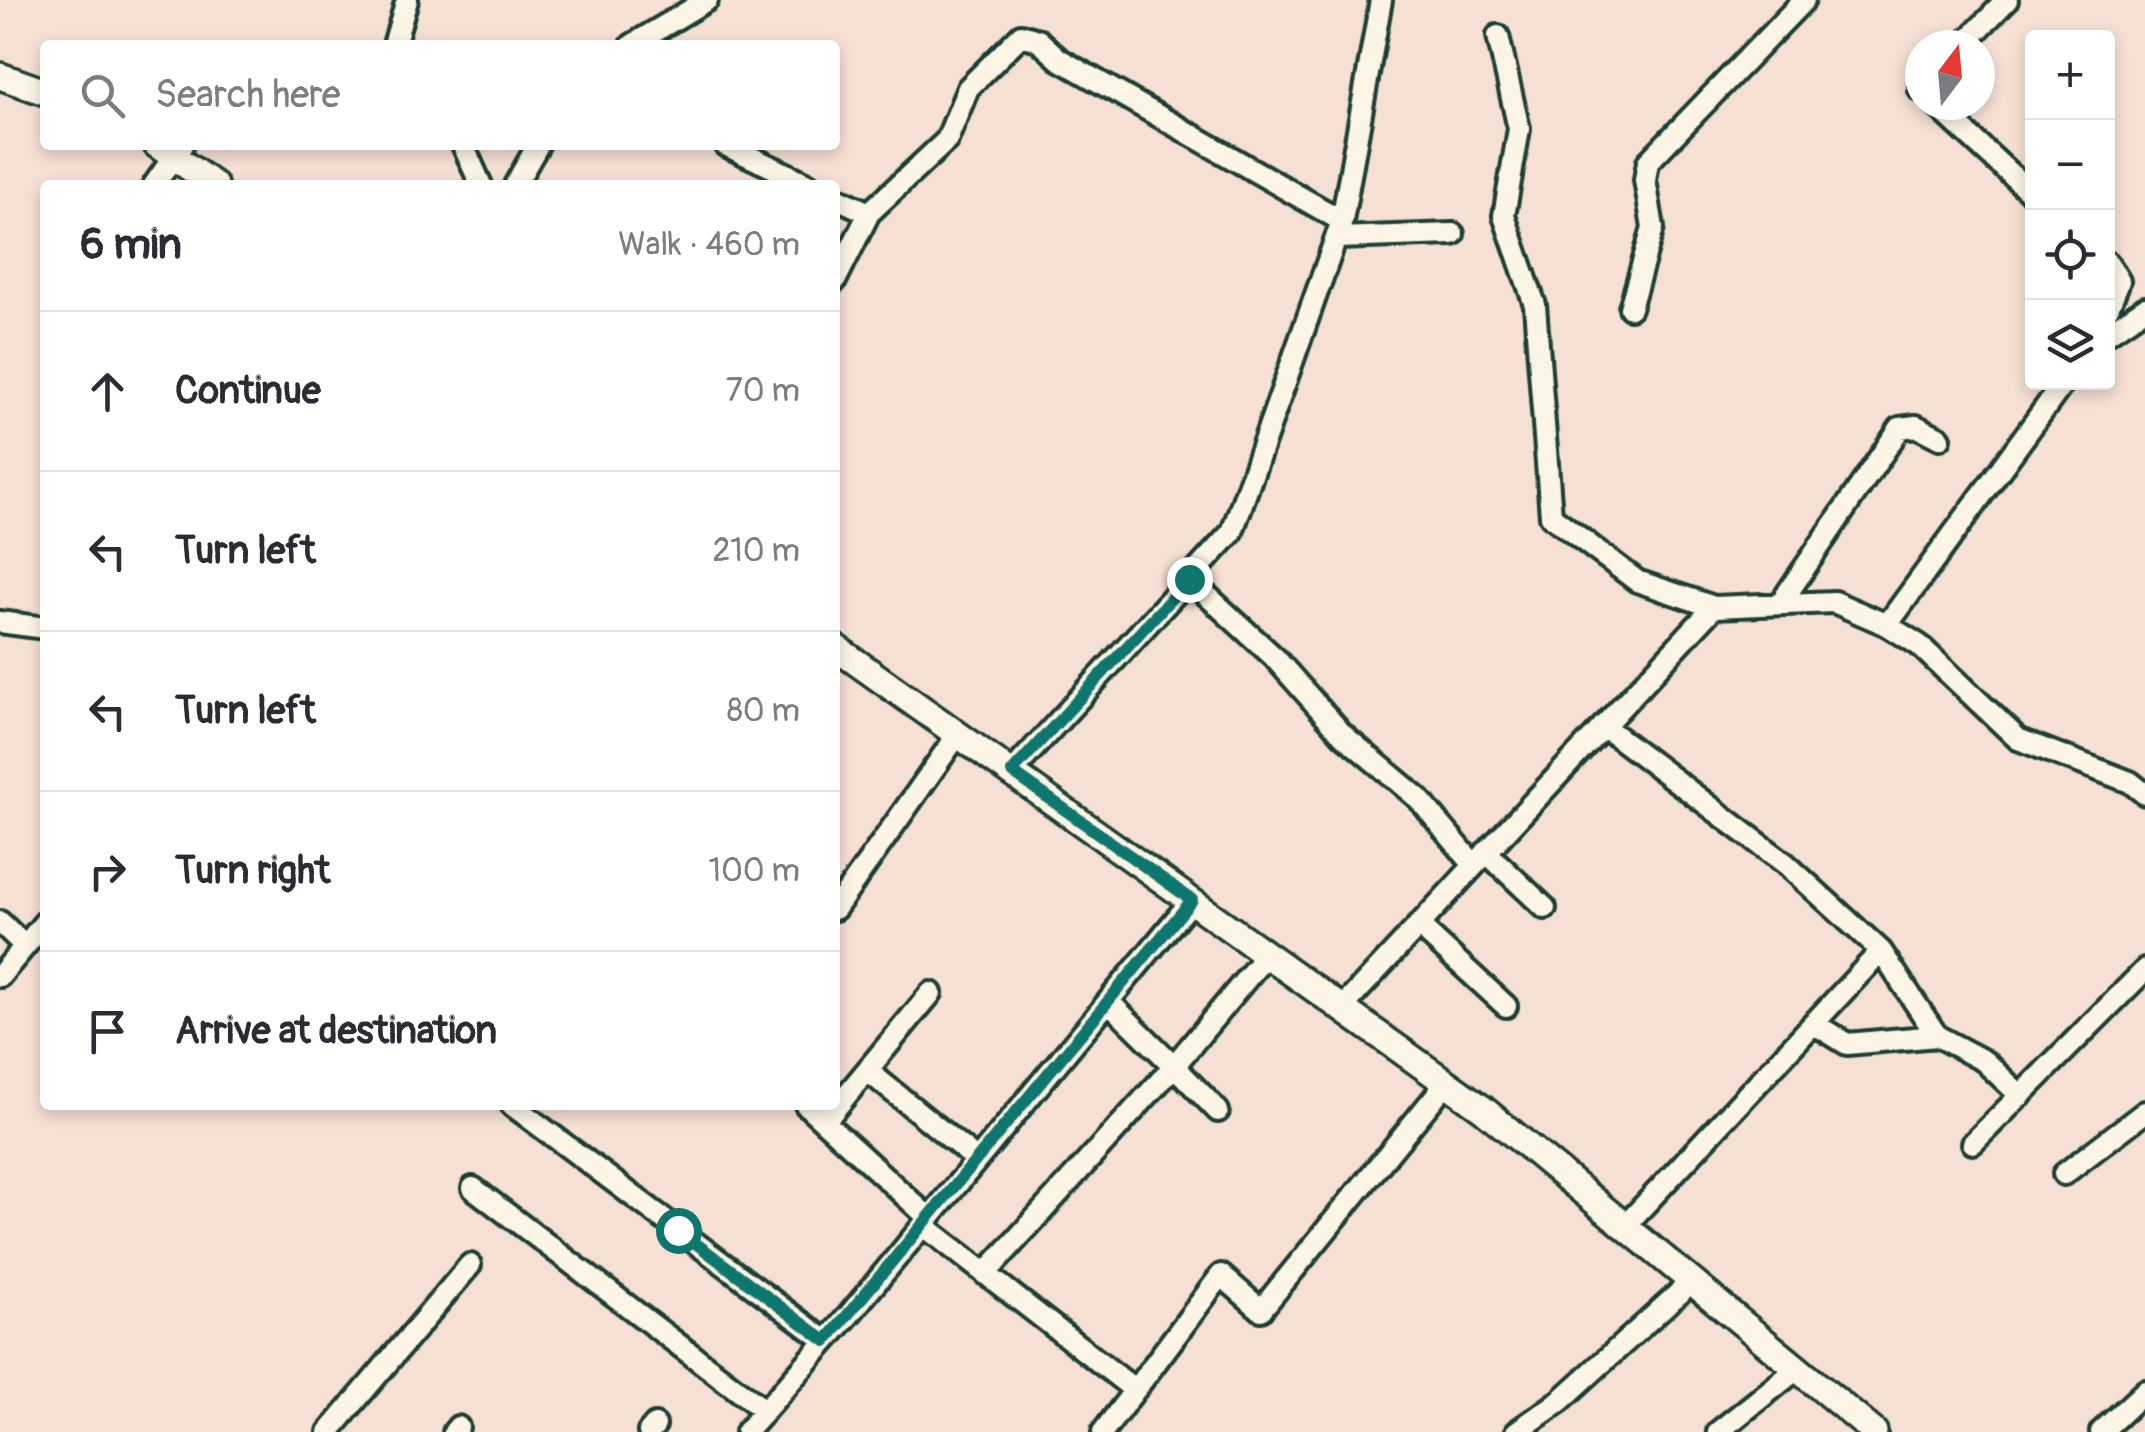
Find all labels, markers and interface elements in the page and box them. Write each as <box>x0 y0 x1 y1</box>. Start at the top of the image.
north arrow <box>1905 30 1995 120</box>
map controls <box>2025 30 2115 390</box>
button: + <box>2025 30 2115 120</box>
search box <box>40 40 840 150</box>
icon: search <box>75 68 130 123</box>
text: Search here <box>155 71 341 119</box>
button: − <box>2025 120 2115 210</box>
button: locate <box>2025 210 2115 300</box>
text: 6 min <box>80 219 182 271</box>
text: Walk · 460 m <box>618 225 800 265</box>
button: layers <box>2025 300 2115 390</box>
icon: ahead <box>80 364 135 419</box>
text: Continue <box>175 367 321 415</box>
text: 70 m <box>726 371 800 411</box>
icon: left <box>80 524 135 579</box>
text: Turn left <box>175 527 316 575</box>
text: 210 m <box>712 531 800 571</box>
route end <box>1167 557 1213 603</box>
icon: left <box>80 684 135 739</box>
text: Turn left <box>175 687 316 735</box>
text: 80 m <box>727 691 800 731</box>
icon: right <box>80 844 135 899</box>
text: Turn right <box>175 847 330 895</box>
text: 100 m <box>708 851 800 891</box>
icon: arrive <box>80 1004 135 1059</box>
text: Arrive at destination <box>175 1007 497 1055</box>
route start <box>656 1208 702 1254</box>

